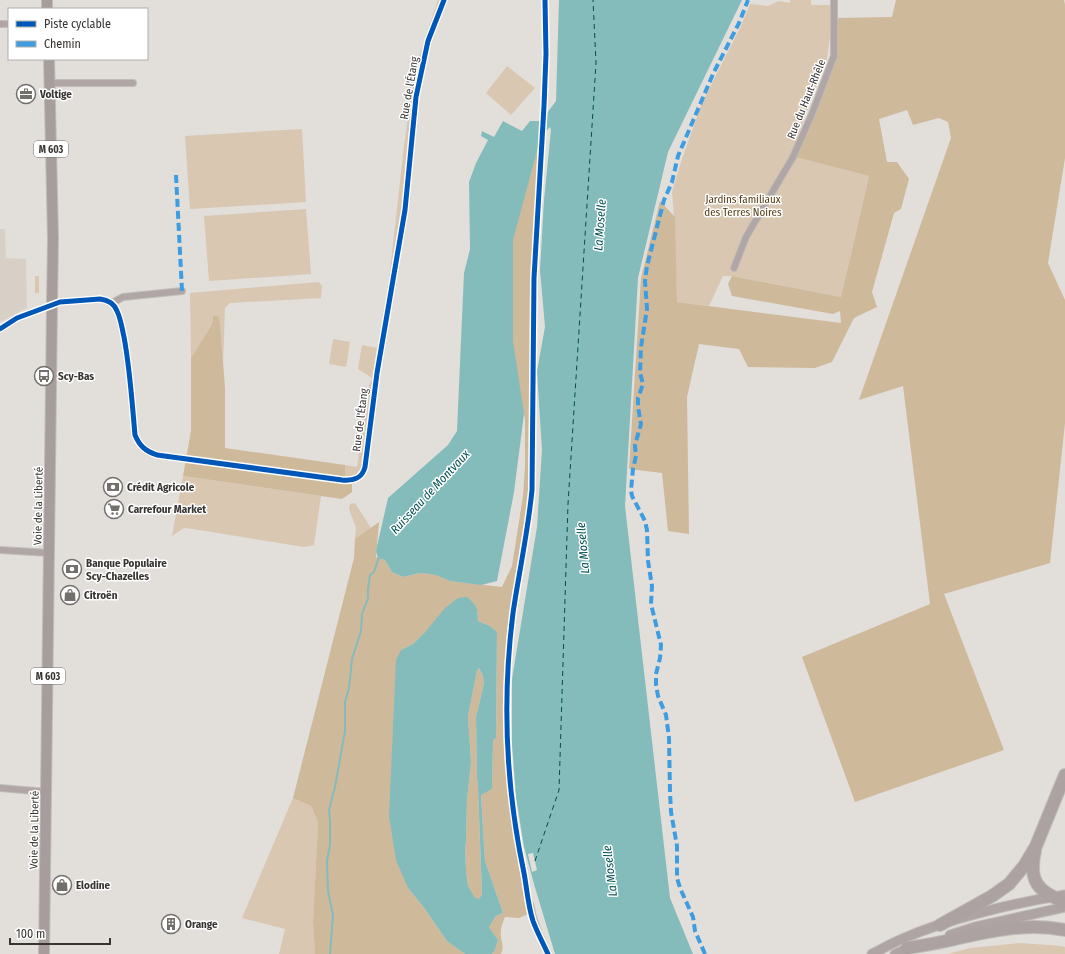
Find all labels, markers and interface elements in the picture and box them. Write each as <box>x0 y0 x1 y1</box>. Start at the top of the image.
legend <box>8 8 148 60</box>
text: Piste cyclable <box>44 17 111 31</box>
text: Chemin <box>44 37 81 51</box>
street label: Rue de l'Étang <box>397 55 422 120</box>
street label: Rue du Haut-Rhêle <box>785 58 828 141</box>
office icon: Voltige <box>15 83 37 105</box>
place label: Voltige <box>39 88 72 101</box>
road number: M 603 <box>34 141 68 157</box>
park label: Jardins familiaux des Terres Noires <box>704 193 782 219</box>
water label: La Moselle <box>591 199 609 251</box>
bus stop icon: Scy-Bas <box>33 365 55 387</box>
place label: Scy-Bas <box>58 370 94 383</box>
street label: Rue de l'Étang <box>349 387 371 452</box>
water label: Ruisseau de Montvaux <box>388 447 473 537</box>
street label: Voie de la Liberté <box>31 467 46 545</box>
bank icon: Crédit Agricole <box>102 476 124 498</box>
place label: Crédit Agricole <box>127 481 195 494</box>
supermarket icon: Carrefour Market <box>103 498 125 520</box>
place label: Carrefour Market <box>128 503 206 516</box>
water label: La Moselle <box>574 521 592 574</box>
place label: Banque Populaire Scy-Chazelles <box>86 557 167 583</box>
bank icon: Banque Populaire Scy-Chazelles <box>61 558 83 580</box>
shop icon: Citroën <box>59 584 81 606</box>
place label: Citroën <box>84 589 118 602</box>
road number: M 603 <box>31 668 65 684</box>
street label: Voie de la Liberté <box>27 791 42 869</box>
water label: La Moselle <box>600 844 620 897</box>
shop icon: Elodine <box>51 874 73 896</box>
place label: Elodine <box>76 879 111 892</box>
building icon: Orange <box>160 913 182 935</box>
place label: Orange <box>185 918 218 931</box>
scale bar <box>10 920 110 946</box>
text: 100 m <box>16 927 45 941</box>

